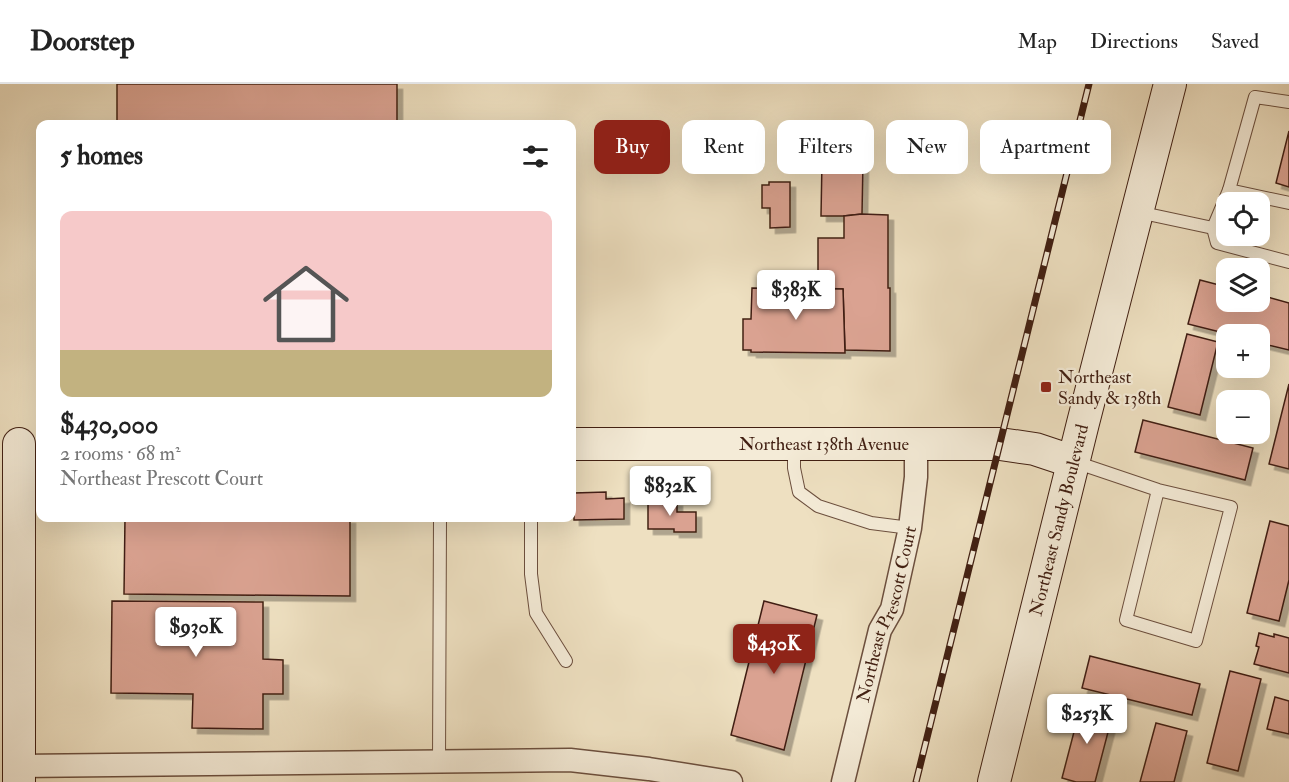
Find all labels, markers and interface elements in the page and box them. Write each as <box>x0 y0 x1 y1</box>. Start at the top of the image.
text: Doorstep <box>30 24 135 59</box>
text: Map <box>1017 28 1057 55</box>
text: Directions <box>1090 28 1178 55</box>
text: Saved <box>1211 28 1259 55</box>
chip: Buy <box>594 120 670 174</box>
chip: Rent <box>682 120 765 174</box>
chip: Filters <box>777 120 874 174</box>
chip: New <box>886 120 968 174</box>
chip: Apartment <box>980 120 1111 174</box>
text: 5 homes <box>60 140 143 172</box>
icon: filters <box>519 140 552 173</box>
map controls <box>1216 192 1270 444</box>
button: locate <box>1216 192 1270 246</box>
icon: home <box>252 250 360 358</box>
button: layers <box>1216 258 1270 312</box>
pin: $383K <box>754 270 838 321</box>
text: $383K <box>771 277 821 302</box>
button: + <box>1216 324 1270 378</box>
place label: Northeast Sandy & 138th <box>1058 366 1162 410</box>
marker: Northeast Sandy & 138th <box>1039 380 1053 394</box>
button: − <box>1216 390 1270 444</box>
text: $430,000 <box>60 409 158 441</box>
street label: Northeast Sandy Boulevard <box>1024 421 1094 618</box>
street label: Northeast 138th Avenue <box>739 433 910 456</box>
text: 2 rooms · 68 m² <box>60 441 181 466</box>
text: Northeast Prescott Court <box>60 466 263 491</box>
pin: $832K <box>628 466 712 517</box>
text: $832K <box>644 473 696 498</box>
street label: Northeast Prescott Court <box>851 523 922 705</box>
pin: $930K <box>154 607 238 658</box>
text: $930K <box>169 614 223 639</box>
pin: $430K <box>732 624 816 675</box>
text: $430K <box>747 631 801 656</box>
pin: $253K <box>1045 694 1129 745</box>
text: $253K <box>1061 701 1113 726</box>

